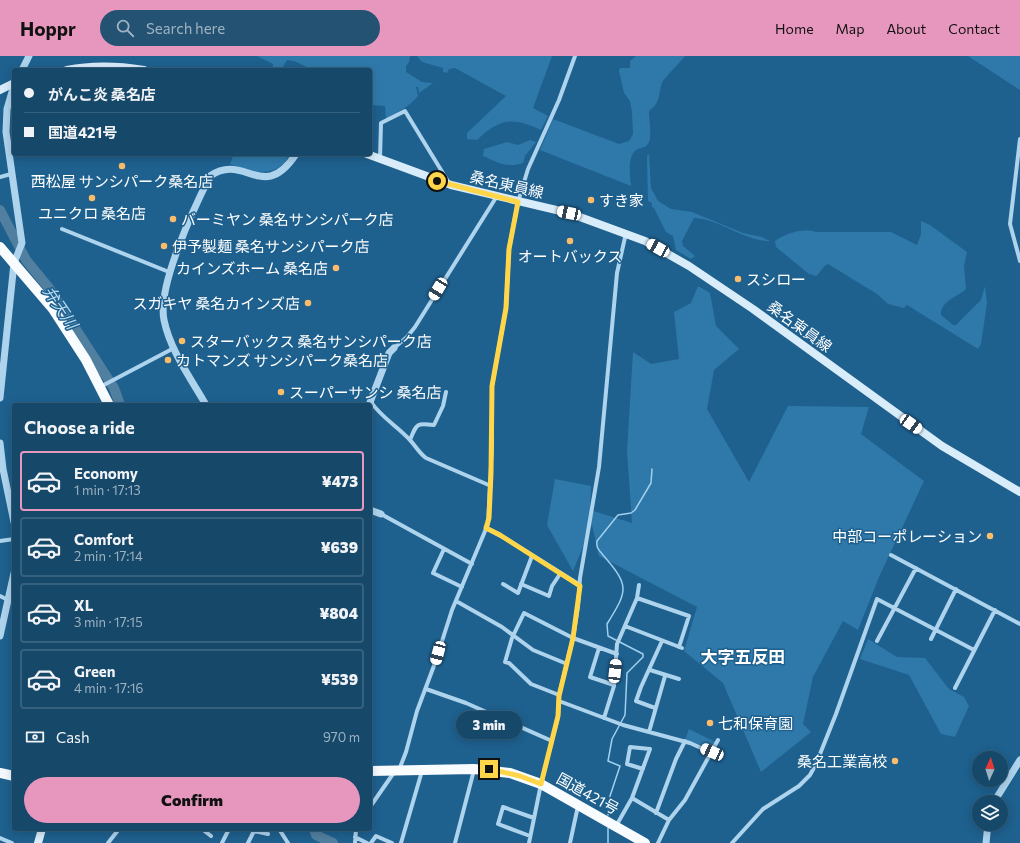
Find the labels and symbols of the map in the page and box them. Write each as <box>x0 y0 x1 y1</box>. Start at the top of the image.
marker: 西松屋 サンシパーク桑名店 <box>117 161 127 171</box>
street label: 桑名東員線 <box>468 167 546 201</box>
place label: 西松屋 サンシパーク桑名店 <box>31 172 213 190</box>
route start <box>428 172 446 190</box>
place label: すき家 <box>599 191 644 209</box>
marker: ユニクロ 桑名店 <box>87 193 97 203</box>
marker: すき家 <box>586 195 596 205</box>
place label: ユニクロ 桑名店 <box>38 204 146 222</box>
car <box>556 205 582 221</box>
place label: バーミヤン 桑名サンシパーク店 <box>181 210 393 228</box>
marker: バーミヤン 桑名サンシパーク店 <box>168 214 178 224</box>
marker: オートバックス <box>565 236 575 246</box>
place label: 伊予製麺 桑名サンシパーク店 <box>172 237 369 255</box>
car <box>645 237 671 259</box>
marker: 伊予製麺 桑名サンシパーク店 <box>159 241 169 251</box>
place label: オートバックス <box>518 247 622 265</box>
place label: カインズホーム 桑名店 <box>176 259 328 277</box>
marker: カインズホーム 桑名店 <box>331 263 341 273</box>
place label: スシロー <box>746 270 806 288</box>
marker: スシロー <box>733 274 743 284</box>
car <box>427 276 449 302</box>
water label: 弁天川 <box>40 282 83 334</box>
place label: スガキヤ 桑名カインズ店 <box>132 294 300 312</box>
street label: 桑名東員線 <box>764 297 836 355</box>
marker: スガキヤ 桑名カインズ店 <box>303 298 313 308</box>
place label: スターバックス 桑名サンシパーク店 <box>190 332 432 350</box>
marker: スターバックス 桑名サンシパーク店 <box>177 336 187 346</box>
place label: カトマンズ サンシパーク桑名店 <box>176 351 388 369</box>
marker: カトマンズ サンシパーク桑名店 <box>163 355 173 365</box>
place label: スーパーサンシ 桑名店 <box>289 383 441 401</box>
marker: スーパーサンシ 桑名店 <box>276 387 286 397</box>
car <box>898 412 924 436</box>
place label: 中部コーポレーション <box>832 527 982 545</box>
marker: 中部コーポレーション <box>985 531 995 541</box>
car <box>429 640 447 666</box>
district label: 大字五反田 <box>701 646 786 667</box>
car <box>608 658 622 684</box>
callout: 3 min <box>456 711 522 739</box>
place label: 七和保育園 <box>718 714 793 732</box>
marker: 七和保育園 <box>705 718 715 728</box>
car <box>699 742 725 762</box>
north arrow <box>972 751 1008 787</box>
place label: 桑名工業高校 <box>797 752 887 770</box>
marker: 桑名工業高校 <box>890 756 900 766</box>
route end <box>480 760 498 778</box>
street label: 国道421号 <box>554 769 622 817</box>

